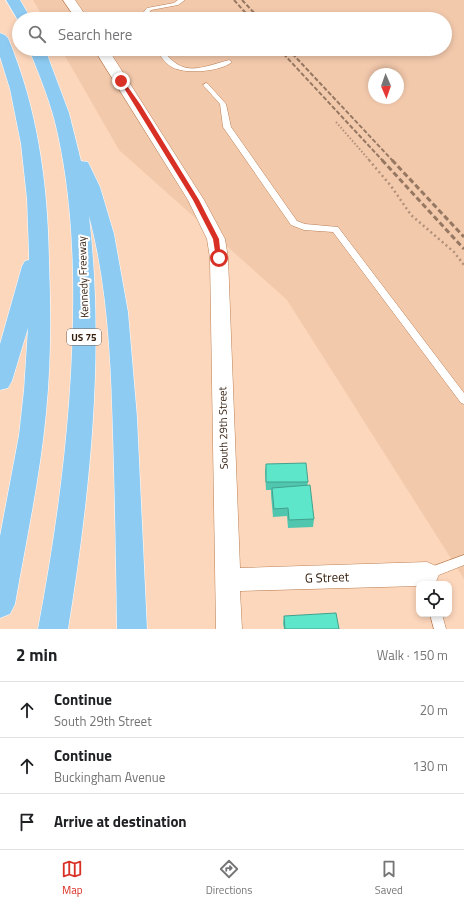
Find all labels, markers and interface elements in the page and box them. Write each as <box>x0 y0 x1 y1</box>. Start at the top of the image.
search box <box>12 12 452 56</box>
icon: search <box>26 23 48 45</box>
text: Search here <box>58 23 132 46</box>
north arrow <box>368 68 404 104</box>
route end <box>112 72 130 90</box>
street label: Kennedy Freeway <box>74 235 92 318</box>
route start <box>210 249 228 267</box>
road number: US 75 <box>67 329 101 345</box>
street label: South 29th Street <box>214 386 232 469</box>
street label: G Street <box>304 566 350 588</box>
map controls <box>416 581 452 617</box>
button: locate <box>416 581 452 617</box>
text: 2 min <box>16 642 57 668</box>
text: Walk · 150 m <box>377 645 448 665</box>
text: Continue <box>54 688 112 711</box>
icon: ahead <box>16 699 38 721</box>
text: 20 m <box>420 700 448 720</box>
text: South 29th Street <box>54 711 152 731</box>
text: Continue <box>54 744 112 767</box>
icon: ahead <box>16 755 38 777</box>
text: 130 m <box>412 756 448 776</box>
text: Buckingham Avenue <box>54 767 165 787</box>
text: Arrive at destination <box>54 810 187 833</box>
icon: arrive <box>16 811 38 833</box>
tab: Map <box>61 858 83 898</box>
tab: Directions <box>206 858 252 898</box>
tab: Saved <box>375 858 403 898</box>

